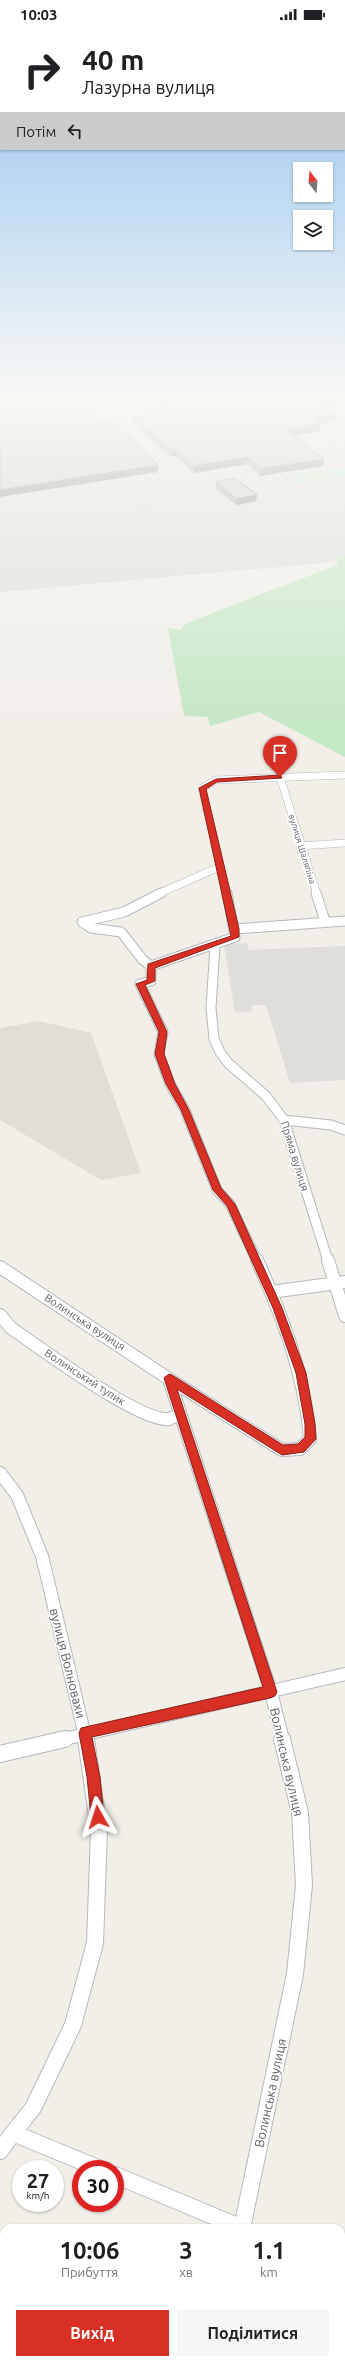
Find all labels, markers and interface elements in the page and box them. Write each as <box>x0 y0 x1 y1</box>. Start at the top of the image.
text: 10:03 <box>20 6 58 23</box>
icon: right <box>16 44 68 96</box>
text: 40 m <box>82 44 144 75</box>
text: Лазурна вулиця <box>82 77 215 97</box>
icon: left <box>64 120 86 142</box>
text: Потім <box>16 123 56 140</box>
north arrow <box>293 162 333 202</box>
map controls <box>293 162 333 250</box>
button: layers <box>293 210 333 250</box>
pin <box>263 736 297 777</box>
icon: arrive <box>269 742 291 764</box>
street label: вулиця Шаляпіна <box>287 813 317 885</box>
street label: Пряма вулиця <box>279 1120 311 1192</box>
street label: Волинська вулиця <box>42 1291 128 1353</box>
street label: Волинський тупик <box>42 1346 128 1408</box>
street label: вулиця Волновахи <box>48 1607 88 1719</box>
street label: Волинська вулиця <box>268 1706 306 1818</box>
position arrow <box>77 1796 119 1838</box>
street label: Волинська вулиця <box>252 2037 288 2149</box>
speed limit sign: 30 <box>72 2160 124 2212</box>
text: 27 <box>27 2169 49 2192</box>
text: km/h <box>26 2190 50 2201</box>
text: 10:06 <box>60 2237 120 2264</box>
text: 3 <box>179 2237 193 2264</box>
text: 1.1 <box>252 2237 285 2264</box>
text: Прибуття <box>61 2265 118 2279</box>
text: хв <box>179 2265 193 2279</box>
text: km <box>260 2265 278 2279</box>
button: Вихід <box>16 2310 169 2356</box>
button: Поділитися <box>177 2310 329 2356</box>

